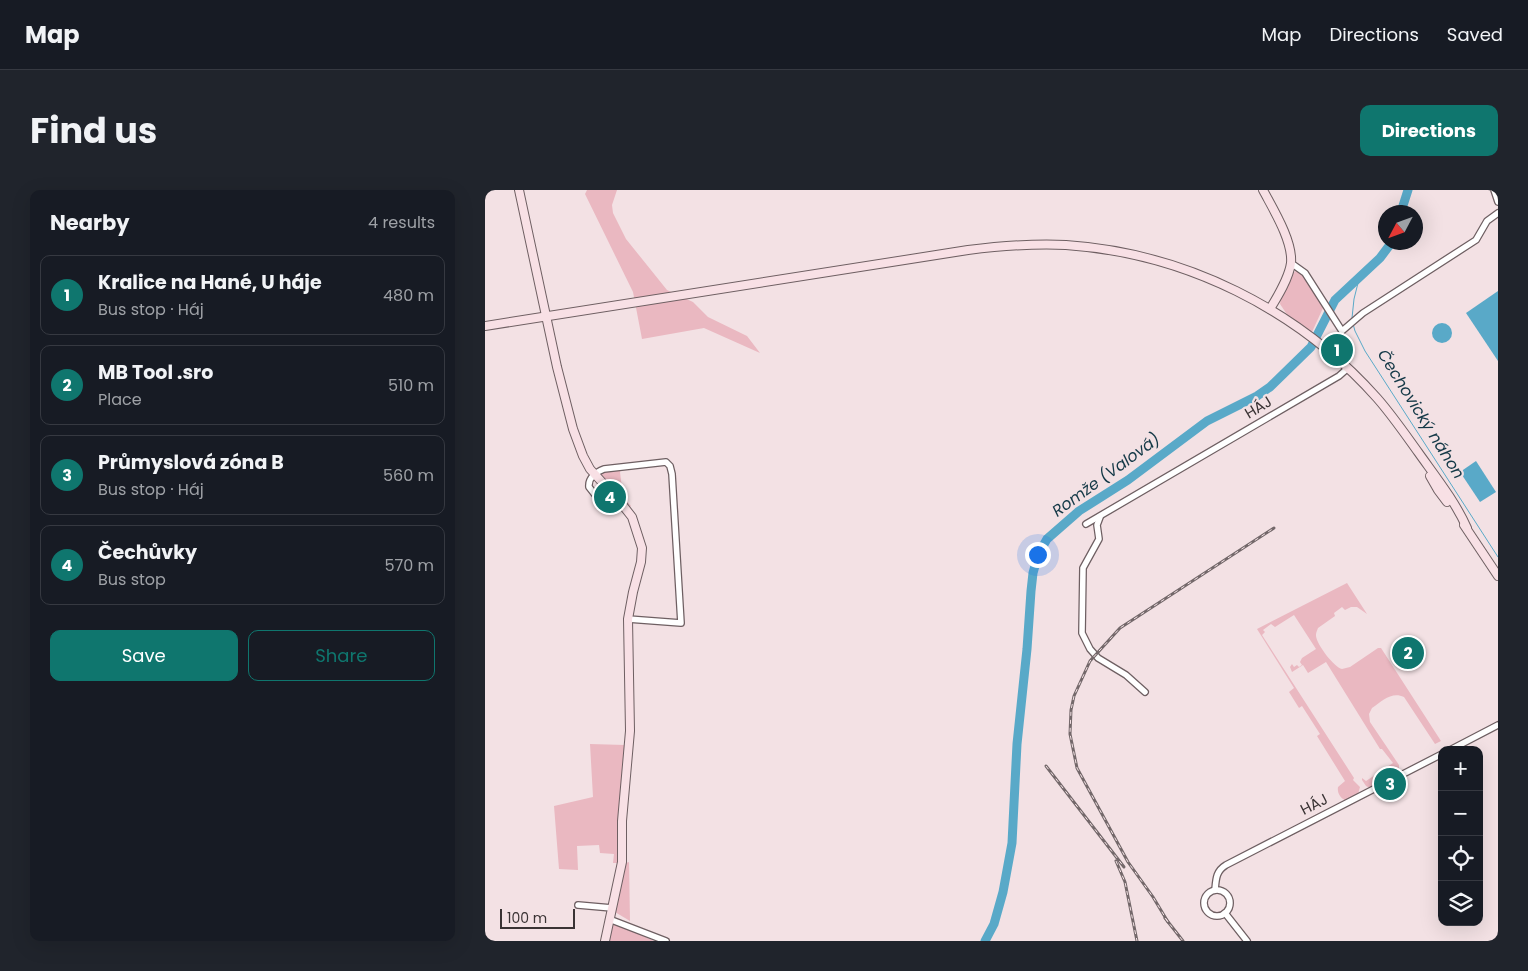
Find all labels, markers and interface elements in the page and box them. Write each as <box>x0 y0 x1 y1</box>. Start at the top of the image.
text: Map <box>25 18 80 51</box>
text: Map <box>1262 22 1301 47</box>
text: Directions <box>1329 22 1419 47</box>
text: Saved <box>1447 22 1503 47</box>
button: Directions <box>1360 105 1498 156</box>
text: Find us <box>30 106 157 155</box>
north arrow <box>1378 205 1423 250</box>
text: Nearby <box>50 208 130 237</box>
text: 4 results <box>368 211 435 234</box>
text: Kralice na Hané, U háje <box>98 269 322 296</box>
text: 1 <box>64 284 70 307</box>
text: 480 m <box>383 284 434 307</box>
text: Bus stop · Háj <box>98 298 204 321</box>
pin: 1 <box>1321 331 1353 369</box>
water label: Čechovický náhon <box>1372 345 1470 483</box>
text: MB Tool .sro <box>98 359 213 386</box>
text: 2 <box>62 374 72 397</box>
text: 510 m <box>388 374 434 397</box>
text: Place <box>98 388 142 411</box>
street label: HÁJ <box>1240 391 1276 423</box>
water label: Romže (Valová) <box>1047 428 1165 522</box>
text: Průmyslová zóna B <box>98 449 284 476</box>
text: 3 <box>62 464 72 487</box>
text: 560 m <box>383 464 434 487</box>
text: Bus stop · Háj <box>98 478 204 501</box>
pin: 4 <box>594 478 626 516</box>
text: Čechůvky <box>98 539 197 566</box>
your location <box>1025 542 1051 568</box>
text: 4 <box>62 554 72 577</box>
text: 570 m <box>384 554 434 577</box>
text: Bus stop <box>98 568 166 591</box>
button: Save <box>50 630 238 681</box>
button: Share <box>248 630 435 681</box>
pin: 2 <box>1392 634 1424 672</box>
map controls <box>1438 746 1483 926</box>
button: + <box>1438 746 1483 791</box>
pin: 3 <box>1374 765 1406 803</box>
street label: HÁJ <box>1297 788 1331 820</box>
button: − <box>1438 791 1483 836</box>
button: locate <box>1438 836 1483 881</box>
button: layers <box>1438 881 1483 926</box>
scale bar <box>500 906 575 929</box>
text: 100 m <box>507 908 547 928</box>

